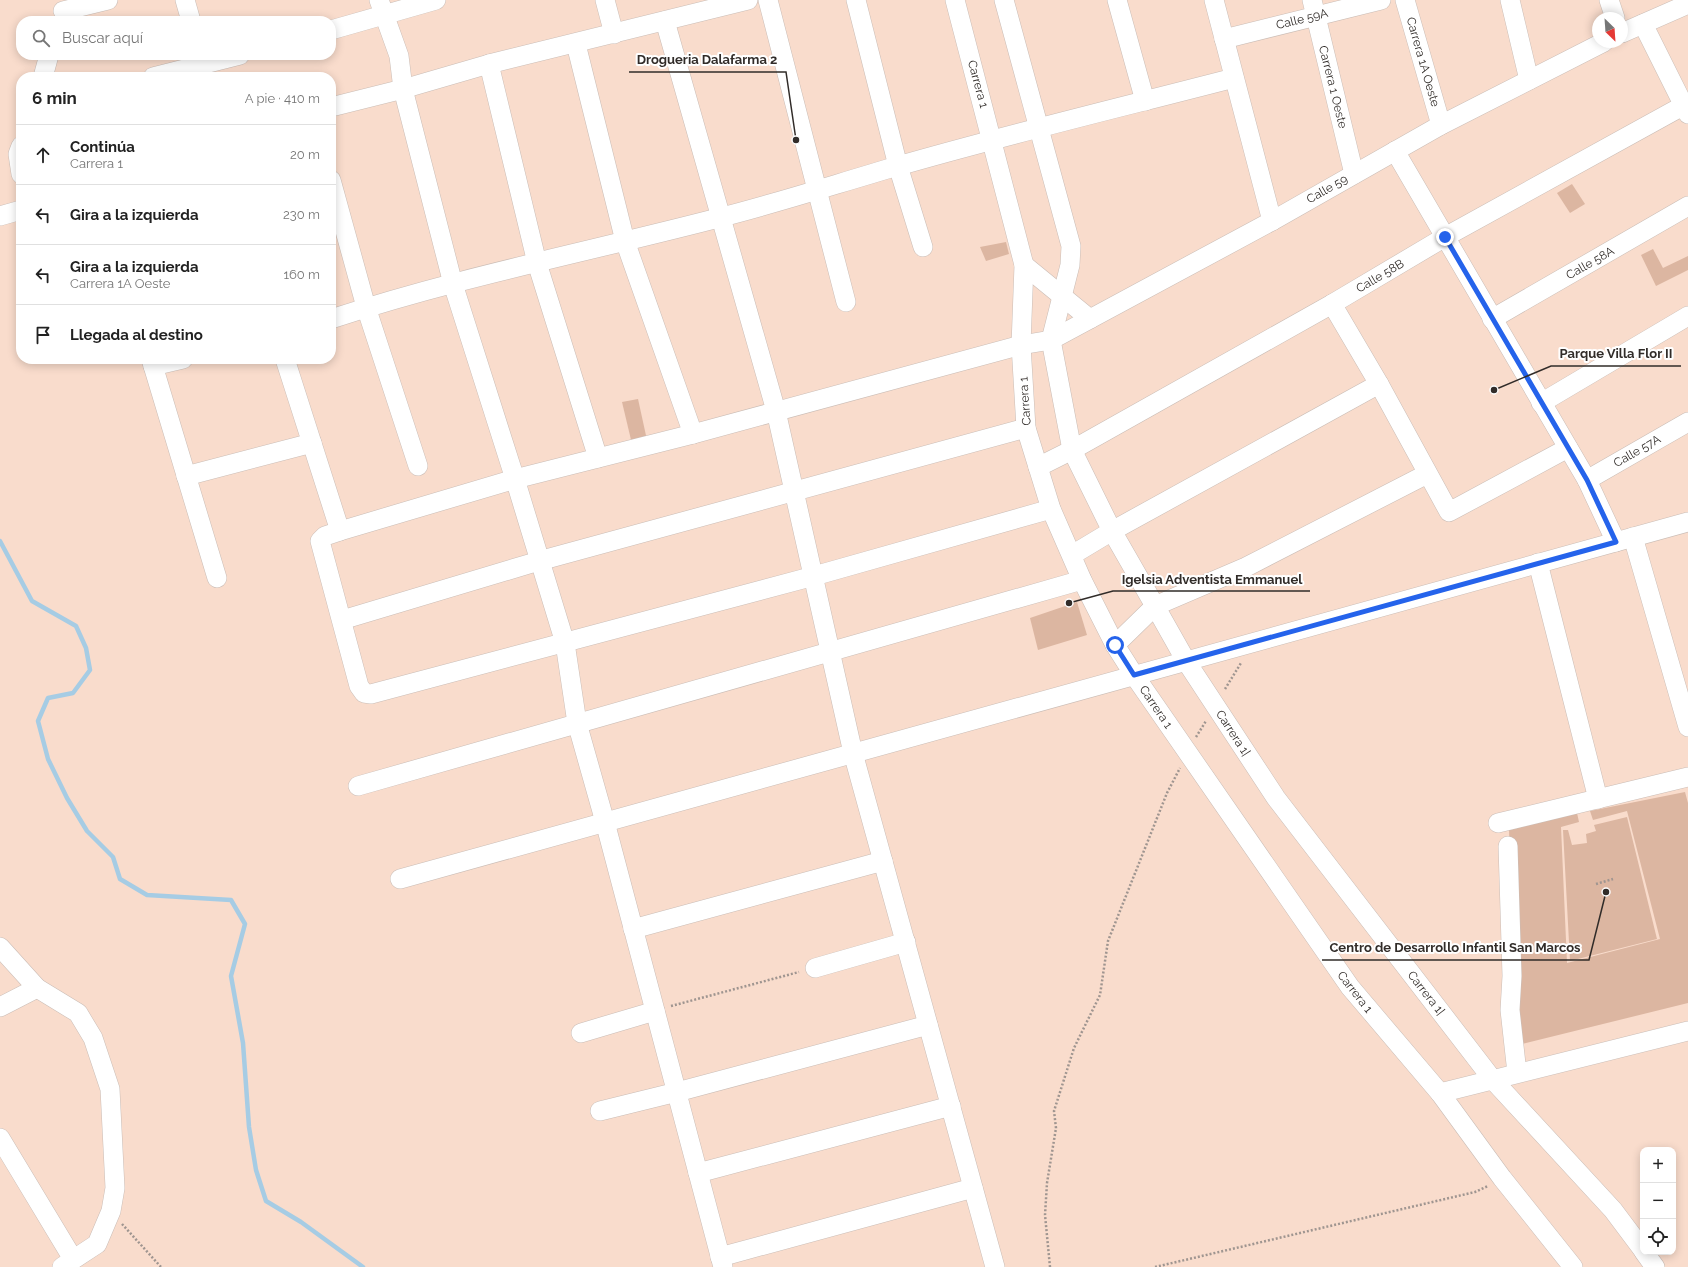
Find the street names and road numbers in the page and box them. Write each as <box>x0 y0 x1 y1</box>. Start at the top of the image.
street label: Calle 59A <box>1275 6 1329 32</box>
street label: Carrera 1A Oeste <box>1404 16 1442 108</box>
street label: Carrera 1 Oeste <box>1316 44 1350 130</box>
street label: Carrera 1 <box>965 59 991 109</box>
street label: Calle 59 <box>1304 172 1350 206</box>
street label: Calle 58A <box>1564 244 1616 282</box>
street label: Calle 58B <box>1354 256 1406 296</box>
street label: Carrera 1 <box>1016 376 1034 426</box>
street label: Calle 57A <box>1611 432 1663 470</box>
street label: Carrera 1 <box>1137 683 1175 731</box>
street label: Carrera 1| <box>1213 707 1253 759</box>
street label: Carrera 1 <box>1334 968 1376 1016</box>
street label: Carrera 1| <box>1405 968 1447 1018</box>

